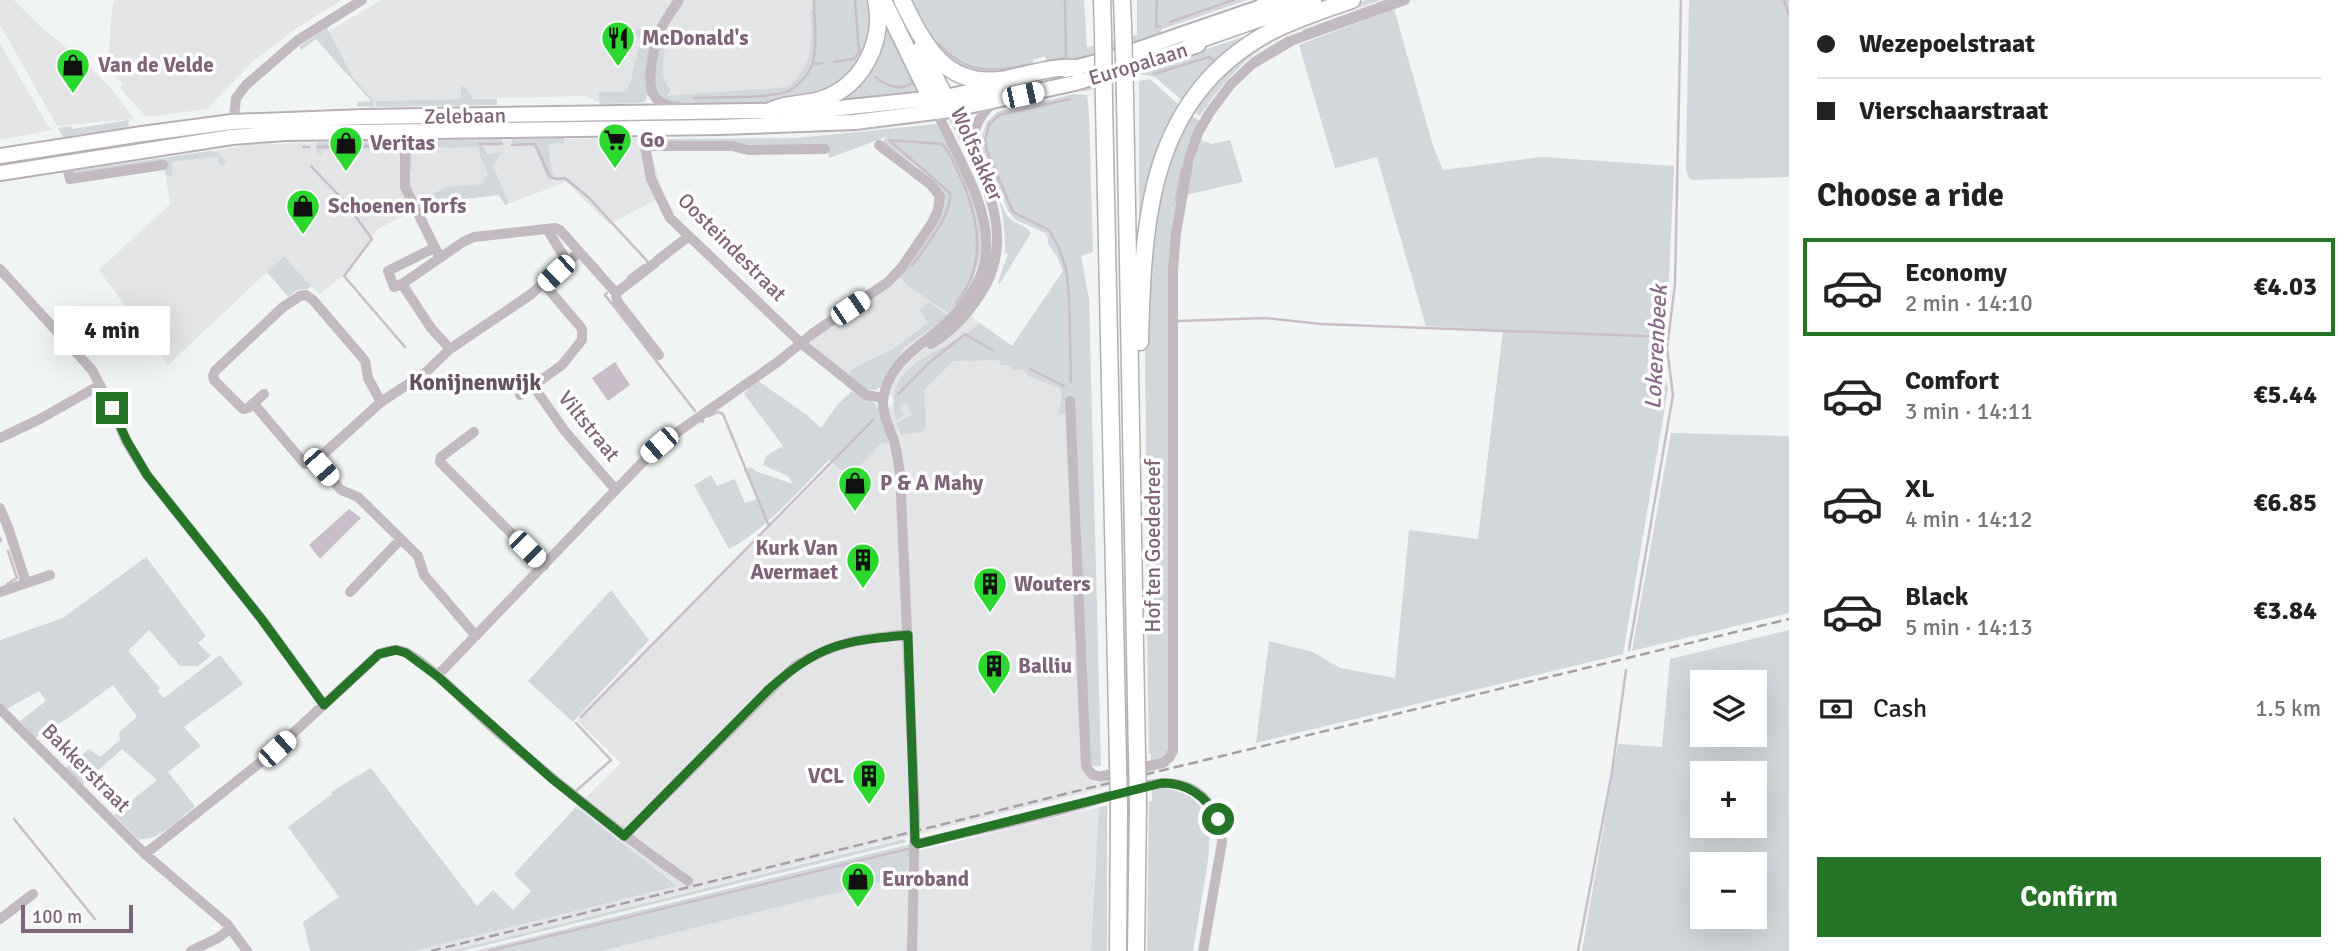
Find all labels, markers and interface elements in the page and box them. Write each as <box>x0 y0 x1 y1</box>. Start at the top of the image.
restaurant icon: McDonald's <box>599 19 637 68</box>
place label: McDonald's <box>642 25 749 51</box>
text: Wezepoelstraat <box>1859 28 2035 60</box>
street label: Europalaan <box>1085 37 1191 91</box>
shop icon: Van de Velde <box>54 46 92 95</box>
place label: Van de Velde <box>98 52 214 78</box>
car <box>1001 80 1046 110</box>
text: Vierschaarstraat <box>1859 95 2048 127</box>
street label: Zelebaan <box>424 102 506 130</box>
street label: Wolfsakker <box>945 103 1009 205</box>
supermarket icon: Go <box>596 121 634 170</box>
shop icon: Veritas <box>327 124 365 173</box>
place label: Go <box>640 127 665 153</box>
place label: Veritas <box>370 130 435 156</box>
text: Choose a ride <box>1817 176 2004 215</box>
shop icon: Schoenen Torfs <box>284 187 322 236</box>
street label: Oosteindestraat <box>672 187 792 307</box>
place label: Schoenen Torfs <box>328 193 466 219</box>
car <box>534 251 579 295</box>
icon: car <box>1821 256 1884 319</box>
text: Economy <box>1905 257 2007 289</box>
text: €4.03 <box>2253 271 2317 303</box>
water label: Lokerenbeek <box>1638 282 1674 410</box>
car <box>827 288 874 328</box>
text: 2 min · 14:10 <box>1905 289 2033 318</box>
callout: 4 min <box>54 306 170 356</box>
text: 4 min <box>84 316 140 345</box>
icon: car <box>1821 364 1884 427</box>
text: Comfort <box>1905 365 1999 397</box>
district label: Konijnenwijk <box>409 368 541 397</box>
text: €5.44 <box>2253 379 2317 411</box>
street label: Viltstraat <box>553 385 625 467</box>
route end <box>96 392 128 424</box>
text: 3 min · 14:11 <box>1905 397 2033 426</box>
car <box>637 423 682 467</box>
car <box>300 444 343 490</box>
street label: Hof ten Goededreef <box>1140 458 1166 633</box>
shop icon: P & A Mahy <box>836 464 874 513</box>
place label: P & A Mahy <box>880 470 984 496</box>
icon: car <box>1821 472 1884 535</box>
text: XL <box>1905 473 1935 505</box>
text: €6.85 <box>2253 487 2317 519</box>
text: 4 min · 14:12 <box>1905 505 2033 534</box>
car <box>505 527 550 571</box>
place label: Kurk Van Avermaet <box>750 535 838 585</box>
building icon: Kurk Van Avermaet <box>844 541 882 590</box>
building icon: Wouters <box>971 565 1009 614</box>
place label: Wouters <box>1014 571 1090 597</box>
icon: car <box>1821 580 1884 643</box>
text: Black <box>1905 581 1968 613</box>
text: €3.84 <box>2253 595 2317 627</box>
text: 5 min · 14:13 <box>1905 613 2033 642</box>
building icon: Balliu <box>975 647 1013 696</box>
place label: Balliu <box>1018 653 1072 679</box>
map controls <box>1690 670 1767 929</box>
button: layers <box>1690 670 1767 747</box>
icon: cash <box>1817 690 1855 728</box>
text: Cash <box>1873 693 1927 725</box>
text: 1.5 km <box>2255 694 2321 723</box>
street label: Bakkerstraat <box>36 718 136 818</box>
car <box>255 727 300 771</box>
building icon: VCL <box>850 757 888 806</box>
button: + <box>1690 761 1767 838</box>
place label: VCL <box>808 763 844 789</box>
route start <box>1202 803 1234 835</box>
button: − <box>1690 852 1767 929</box>
button: Confirm <box>1817 857 2321 937</box>
shop icon: Euroband <box>839 860 877 909</box>
place label: Euroband <box>882 866 969 892</box>
scale bar <box>21 902 133 934</box>
text: 100 m <box>32 905 82 929</box>

